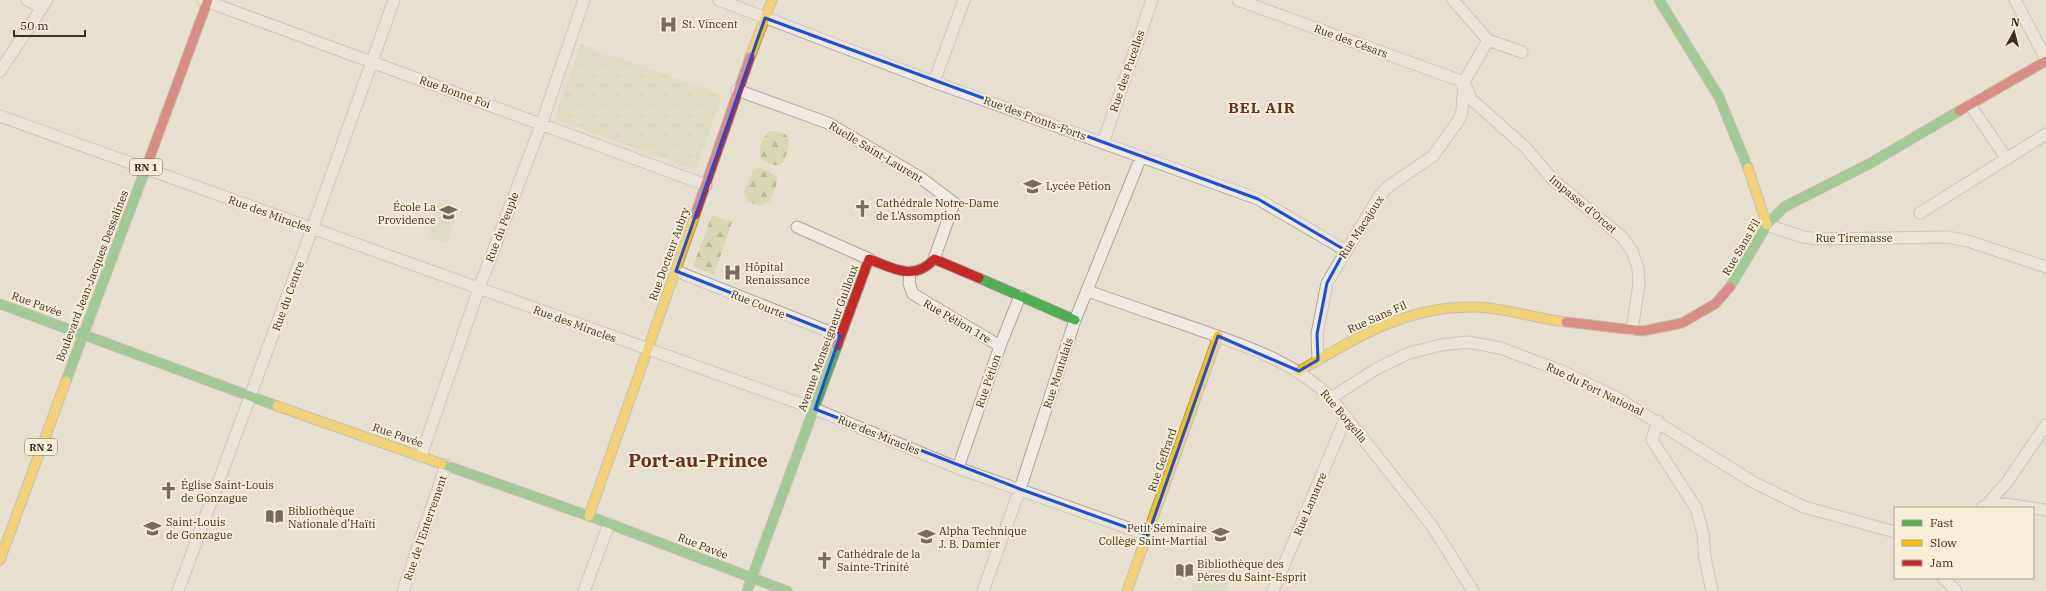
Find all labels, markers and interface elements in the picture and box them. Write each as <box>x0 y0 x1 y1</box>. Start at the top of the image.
scale bar <box>14 12 85 38</box>
north arrow <box>1994 12 2034 52</box>
hospital icon: St. Vincent <box>659 14 679 34</box>
text: N <box>2010 15 2021 30</box>
place label: St. Vincent <box>682 17 738 31</box>
text: 50 m <box>20 18 49 33</box>
street label: Rue des Césars <box>1312 21 1390 61</box>
street label: Rue des Pucelles <box>1106 28 1148 114</box>
street label: Rue Bonne Foi <box>417 73 493 112</box>
street label: Rue des Fronts-Forts <box>982 93 1088 143</box>
district label: BEL AIR <box>1228 98 1296 117</box>
street label: Ruelle Saint-Laurent <box>827 118 926 186</box>
road number: RN 1 <box>130 159 162 175</box>
street label: Impasse d'Orcet <box>1546 172 1620 236</box>
school or university icon: Lycée Pétion <box>1023 176 1043 196</box>
place label: Lycée Pétion <box>1046 179 1111 193</box>
street label: Boulevard Jean-Jacques Dessalines <box>53 188 131 364</box>
street label: Rue du Peuple <box>482 190 522 264</box>
street label: Rue des Miracles <box>227 192 313 236</box>
street label: Rue Macajoux <box>1335 193 1387 261</box>
place label: Cathédrale Notre-Dame de L'Assomption <box>876 196 999 223</box>
church icon: Cathédrale Notre-Dame de L'Assomption <box>853 199 873 219</box>
place label: École La Providence <box>378 200 436 227</box>
school or university icon: École La Providence <box>439 203 459 223</box>
street label: Rue Docteur Aubry <box>646 205 692 303</box>
street label: Rue Sans Fil <box>1719 216 1763 278</box>
street label: Rue Tiremasse <box>1815 231 1893 245</box>
street label: Rue du Centre <box>269 259 307 333</box>
place label: Hôpital Renaissance <box>745 260 810 287</box>
street label: Avenue Monseigneur Guilloux <box>795 262 861 414</box>
hospital icon: Hôpital Renaissance <box>722 263 742 283</box>
street label: Rue Courte <box>729 287 787 321</box>
street label: Rue Pavée <box>10 288 64 320</box>
street label: Rue Pétion 1re <box>921 296 993 346</box>
street label: Rue Sans Fil <box>1345 298 1409 336</box>
street label: Rue des Miracles <box>532 302 618 346</box>
street label: Rue Montalais <box>1040 336 1076 410</box>
street label: Rue Pétion <box>972 352 1004 410</box>
street label: Rue du Fort National <box>1544 359 1646 419</box>
street label: Rue Borgella <box>1318 386 1370 446</box>
street label: Rue des Miracles <box>836 412 922 458</box>
street label: Rue Pavée <box>371 420 425 450</box>
street label: Rue Geffrard <box>1145 426 1180 494</box>
road number: RN 2 <box>25 439 57 455</box>
district label: Port-au-Prince <box>628 448 768 472</box>
street label: Rue Lamarre <box>1290 470 1330 538</box>
street label: Rue de l'Enterrement <box>400 473 450 583</box>
place label: Église Saint-Louis de Gonzague <box>181 478 274 505</box>
church icon: Église Saint-Louis de Gonzague <box>158 481 178 501</box>
place label: Bibliothèque Nationale d’Haïti <box>288 504 376 531</box>
library icon: Bibliothèque Nationale d’Haïti <box>265 507 285 527</box>
legend <box>1894 507 2034 579</box>
place label: Saint-Louis de Gonzague <box>166 515 233 542</box>
text: Fast <box>1930 515 1954 530</box>
school or university icon: Saint-Louis de Gonzague <box>143 518 163 538</box>
place label: Petit Séminaire Collège Saint-Martial <box>1099 521 1207 548</box>
place label: Alpha Technique J. B. Damier <box>939 524 1027 551</box>
school or university icon: Petit Séminaire Collège Saint-Martial <box>1210 524 1230 544</box>
school or university icon: Alpha Technique J. B. Damier <box>916 527 936 547</box>
street label: Rue Pavée <box>676 530 730 562</box>
text: Slow <box>1930 535 1957 550</box>
place label: Cathédrale de la Sainte-Trinité <box>837 547 920 574</box>
church icon: Cathédrale de la Sainte-Trinité <box>814 550 834 570</box>
text: Jam <box>1930 555 1954 570</box>
place label: Bibliothèque des Pères du Saint-Esprit <box>1197 557 1307 584</box>
library icon: Bibliothèque des Pères du Saint-Esprit <box>1174 560 1194 580</box>

